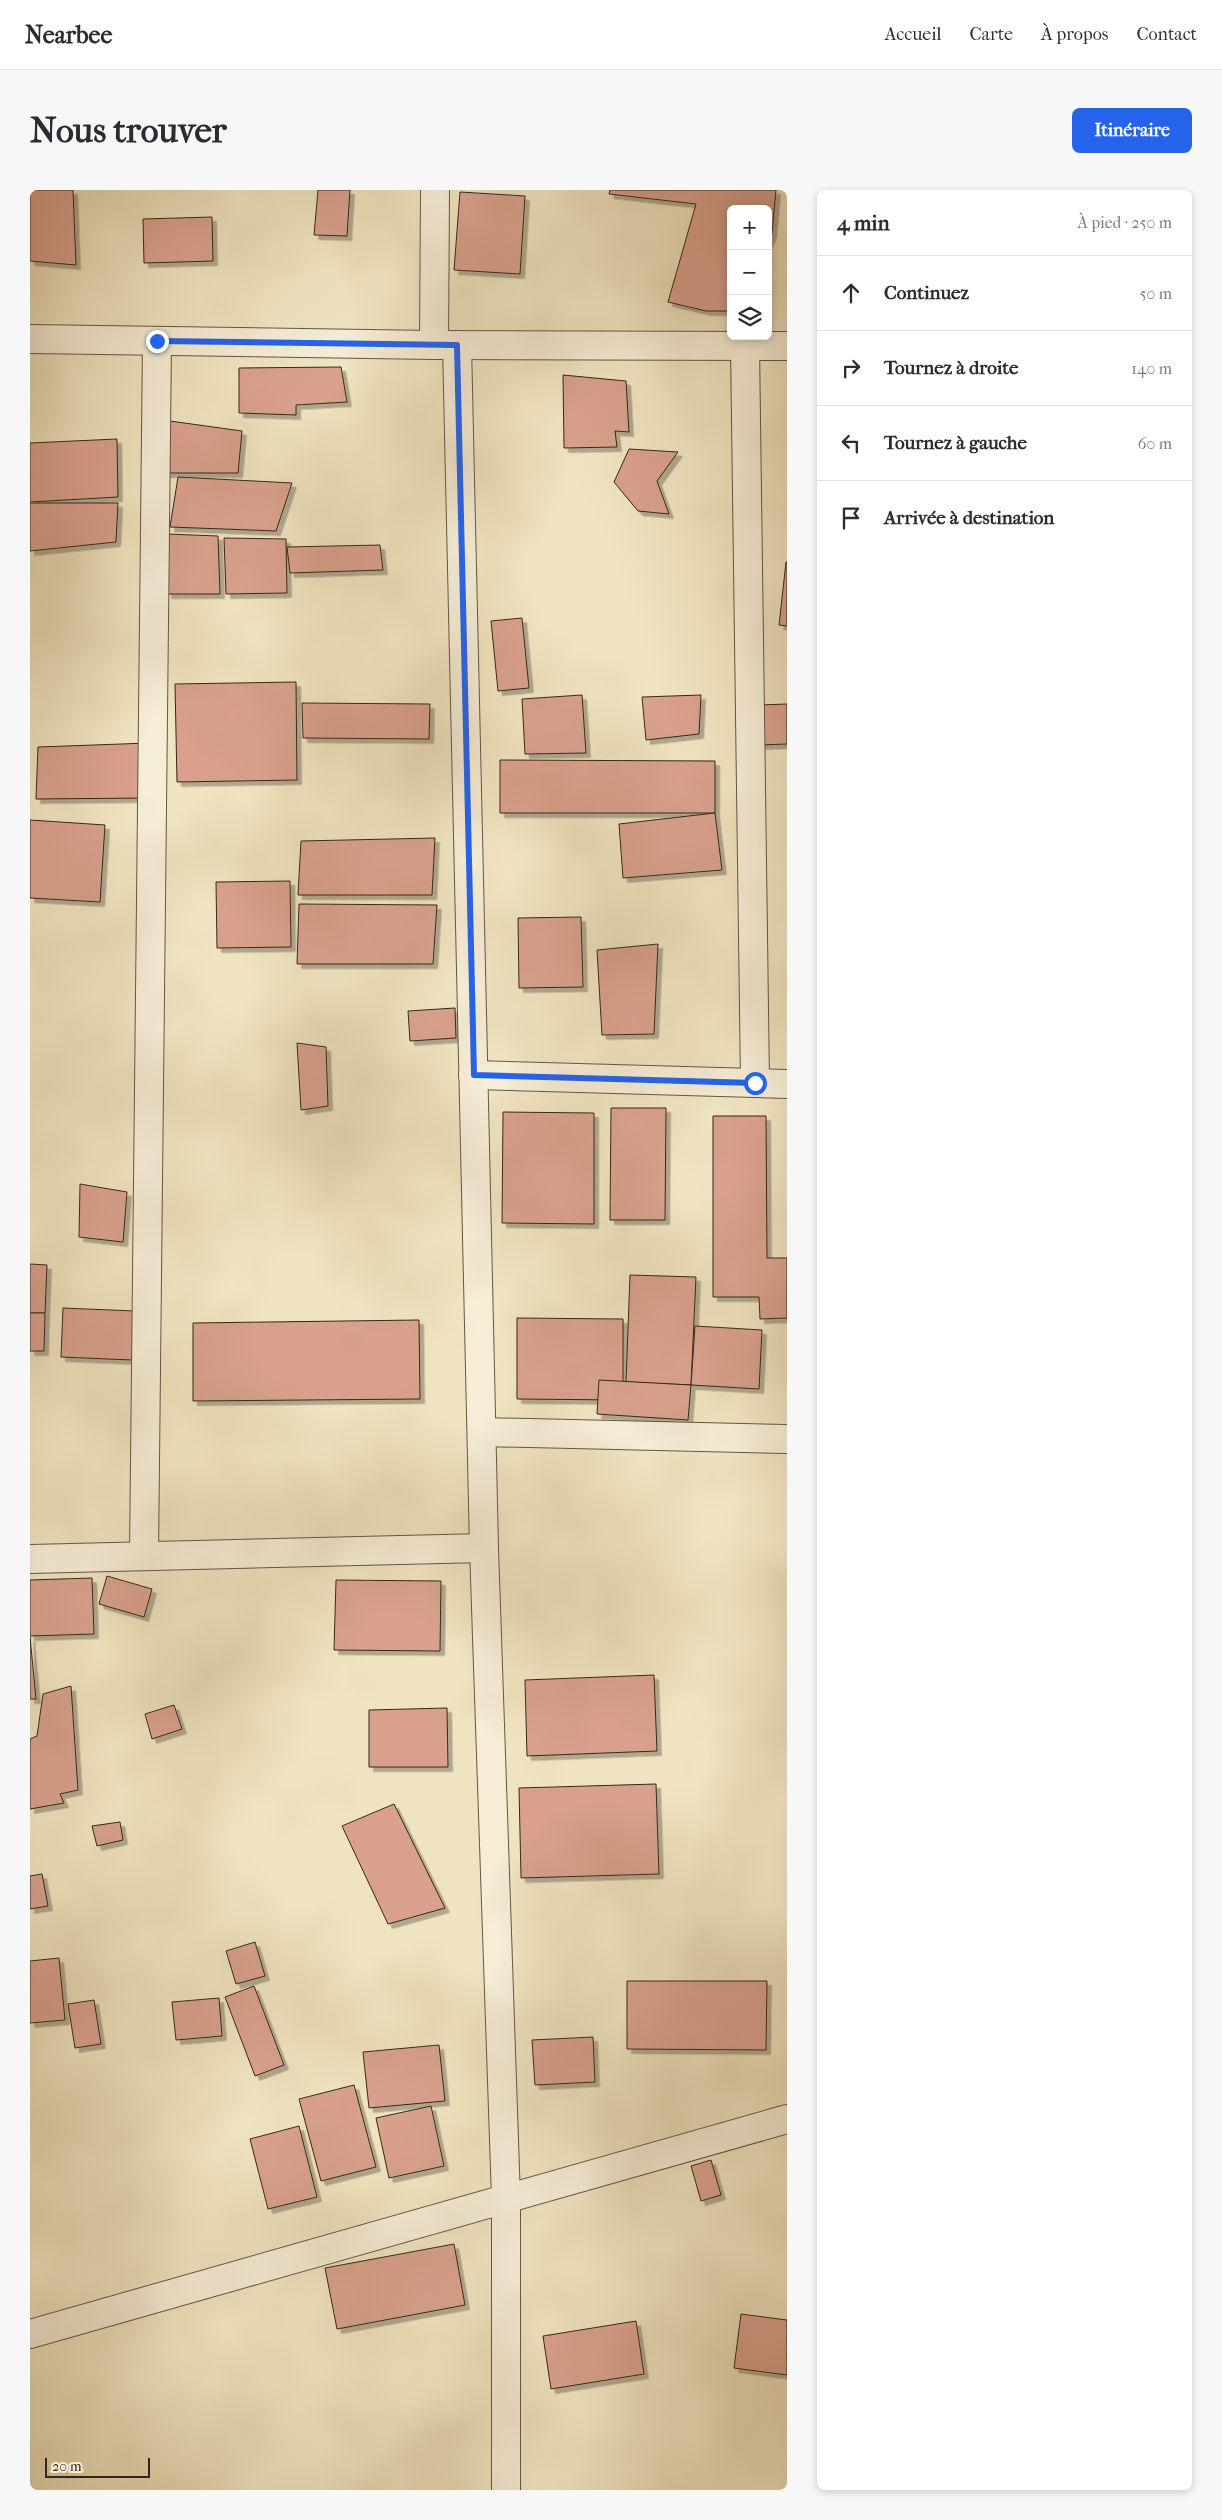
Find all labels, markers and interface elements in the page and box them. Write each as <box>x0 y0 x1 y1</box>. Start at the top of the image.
text: Nearbee <box>25 21 112 49</box>
text: Accueil <box>885 24 942 45</box>
text: Carte <box>970 24 1013 45</box>
text: À propos <box>1041 24 1108 45</box>
text: Contact <box>1136 24 1197 45</box>
button: Itinéraire <box>1072 108 1192 153</box>
text: Nous trouver <box>30 110 227 151</box>
map controls <box>727 205 772 340</box>
button: + <box>727 205 772 250</box>
text: 4 min <box>837 211 890 235</box>
text: À pied · 250 m <box>1078 213 1172 232</box>
button: − <box>727 250 772 295</box>
icon: ahead <box>837 279 865 307</box>
text: Continuez <box>884 282 969 304</box>
text: 50 m <box>1140 284 1172 303</box>
button: layers <box>727 295 772 340</box>
route end <box>146 330 169 353</box>
icon: right <box>837 354 865 382</box>
text: Tournez à droite <box>884 357 1018 379</box>
text: 140 m <box>1131 359 1172 378</box>
icon: left <box>837 429 865 457</box>
text: Tournez à gauche <box>884 432 1027 454</box>
text: 60 m <box>1138 434 1172 453</box>
icon: arrive <box>837 504 865 532</box>
text: Arrivée à destination <box>884 507 1054 529</box>
route start <box>744 1072 767 1095</box>
scale bar <box>45 2455 150 2478</box>
text: 20 m <box>52 2458 82 2475</box>

